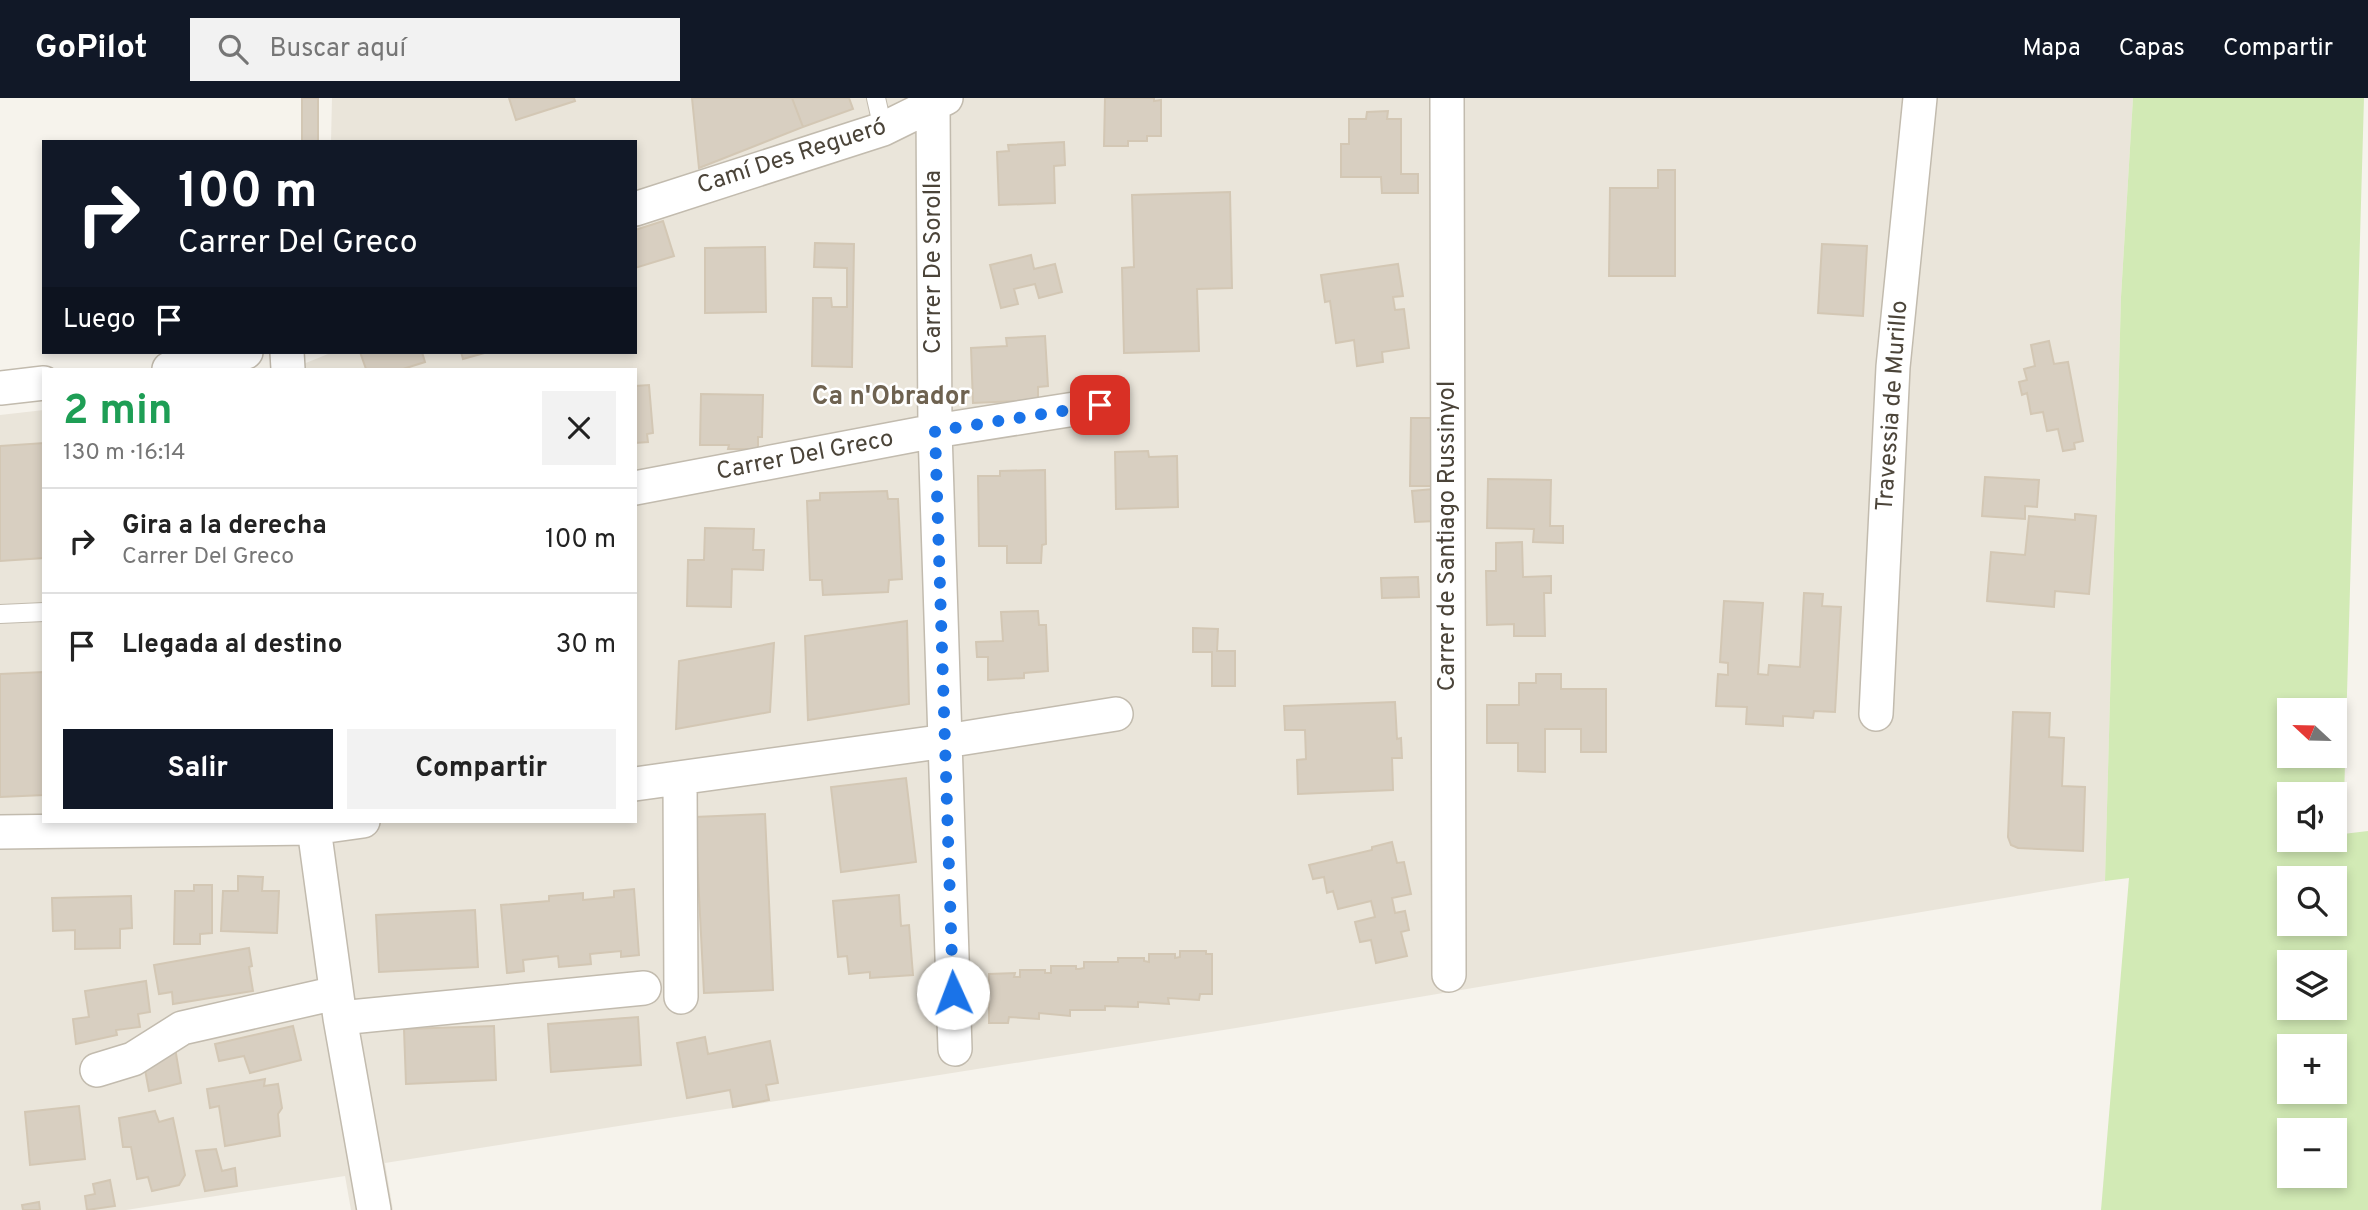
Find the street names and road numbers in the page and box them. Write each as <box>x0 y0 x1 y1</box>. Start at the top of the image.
street label: Camí Des Regueró <box>694 112 890 202</box>
street label: Carrer De Sorolla <box>919 170 949 354</box>
street label: Travessia de Murillo <box>1871 300 1915 512</box>
street label: Carrer de Santiago Russinyol <box>1433 381 1463 691</box>
street label: Carrer Del Greco <box>714 424 896 488</box>

